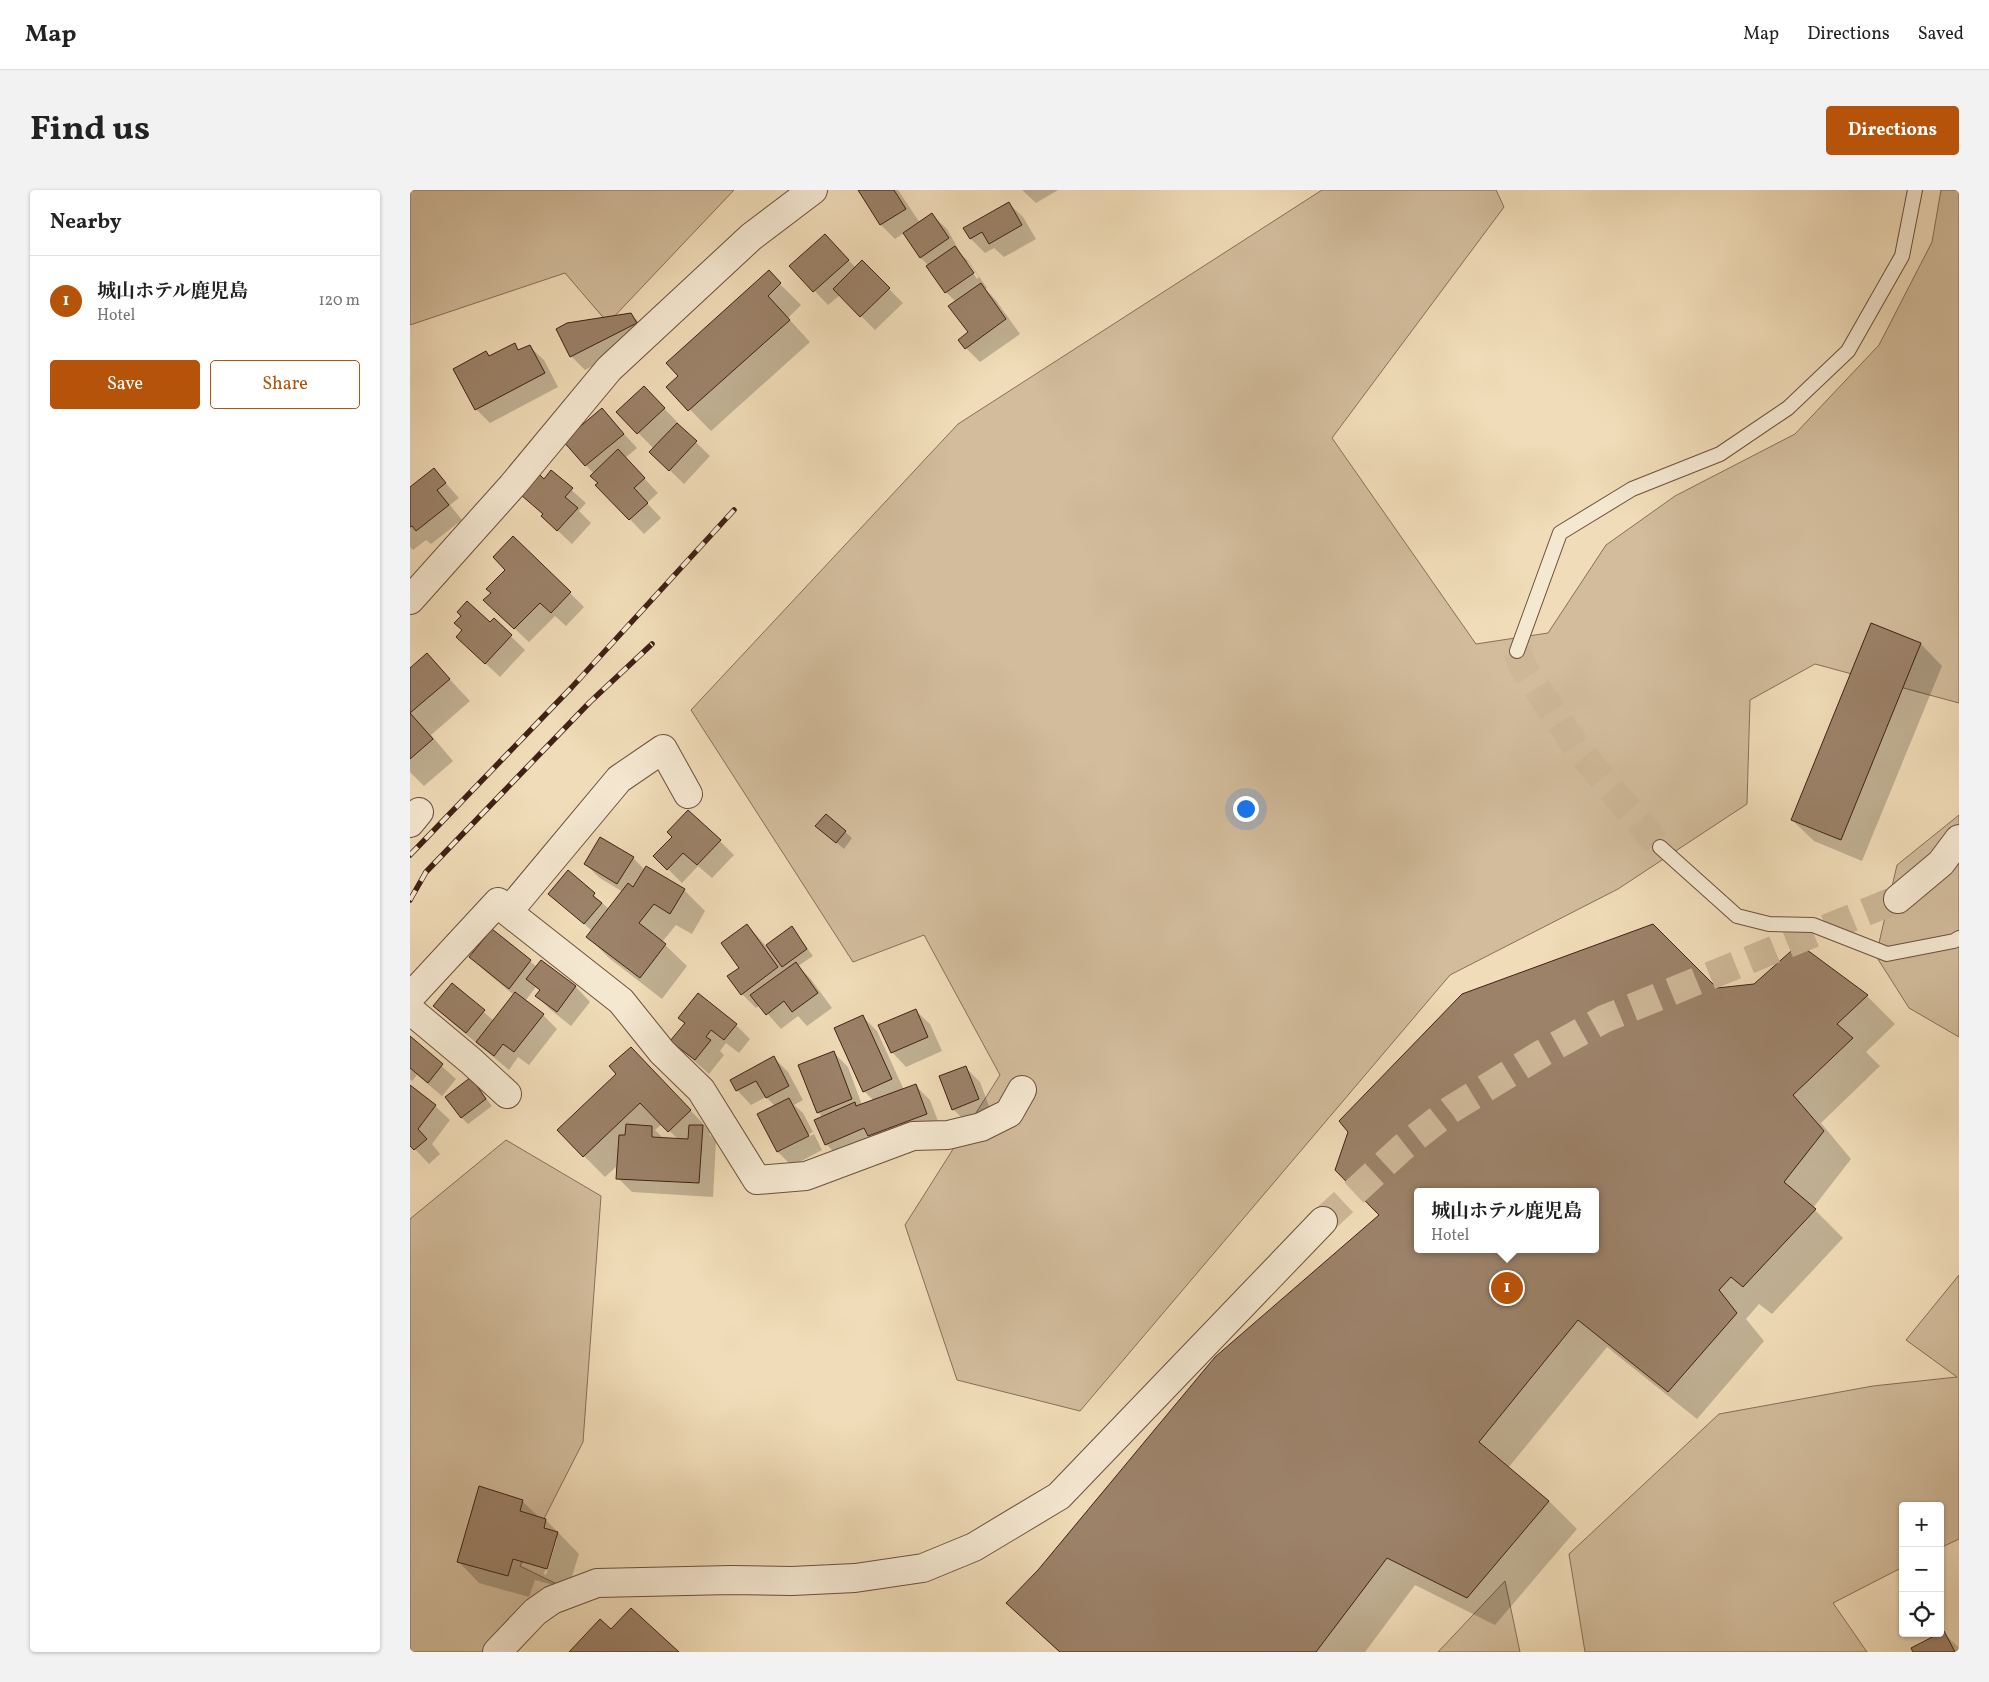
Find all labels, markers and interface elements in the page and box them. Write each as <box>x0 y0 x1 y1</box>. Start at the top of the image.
text: Map <box>25 18 76 52</box>
text: Map <box>1743 22 1779 47</box>
text: Directions <box>1807 22 1890 47</box>
text: Saved <box>1918 22 1964 47</box>
text: Find us <box>30 106 150 154</box>
button: Directions <box>1826 106 1959 155</box>
text: Nearby <box>50 208 121 237</box>
text: 城山ホテル鹿児島 <box>97 279 248 305</box>
text: 1 <box>63 290 69 312</box>
text: 120 m <box>318 290 360 312</box>
text: Hotel <box>97 305 135 327</box>
button: Save <box>50 360 200 409</box>
button: Share <box>210 360 360 409</box>
your location <box>1233 796 1259 822</box>
popup <box>1414 1188 1599 1253</box>
text: 城山ホテル鹿児島 <box>1431 1199 1582 1225</box>
text: Hotel <box>1431 1225 1469 1247</box>
pin: 1 <box>1491 1269 1523 1307</box>
map controls <box>1899 1502 1944 1637</box>
button: + <box>1899 1502 1944 1547</box>
button: − <box>1899 1547 1944 1592</box>
button: locate <box>1899 1592 1944 1637</box>

